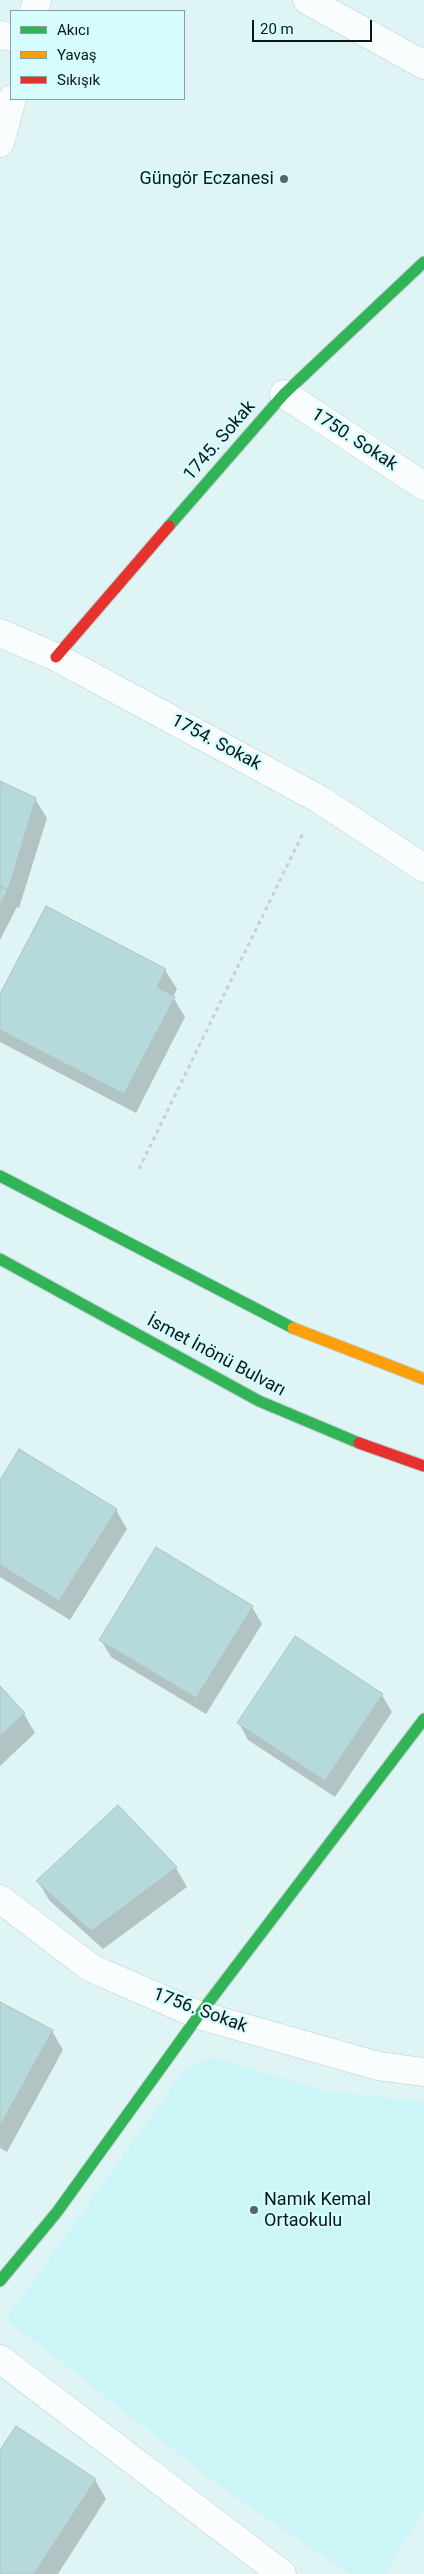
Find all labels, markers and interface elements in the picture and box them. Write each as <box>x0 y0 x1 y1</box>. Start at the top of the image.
legend <box>10 10 185 100</box>
scale bar <box>254 10 374 42</box>
text: 20 m <box>260 20 294 38</box>
text: Akıcı <box>57 21 90 39</box>
text: Yavaş <box>57 46 97 64</box>
text: Sıkışık <box>57 71 100 89</box>
place label: Güngör Eczanesi <box>140 168 274 190</box>
marker: Güngör Eczanesi <box>278 173 290 185</box>
street label: 1745. Sokak <box>179 397 261 485</box>
street label: 1750. Sokak <box>307 404 401 476</box>
street label: 1754. Sokak <box>167 710 265 776</box>
street label: İsmet İnönü Bulvarı <box>143 1310 289 1402</box>
street label: 1756. Sokak <box>150 1984 250 2038</box>
place label: Namık Kemal Ortaokulu <box>264 2189 371 2232</box>
marker: Namık Kemal Ortaokulu <box>248 2204 260 2216</box>

